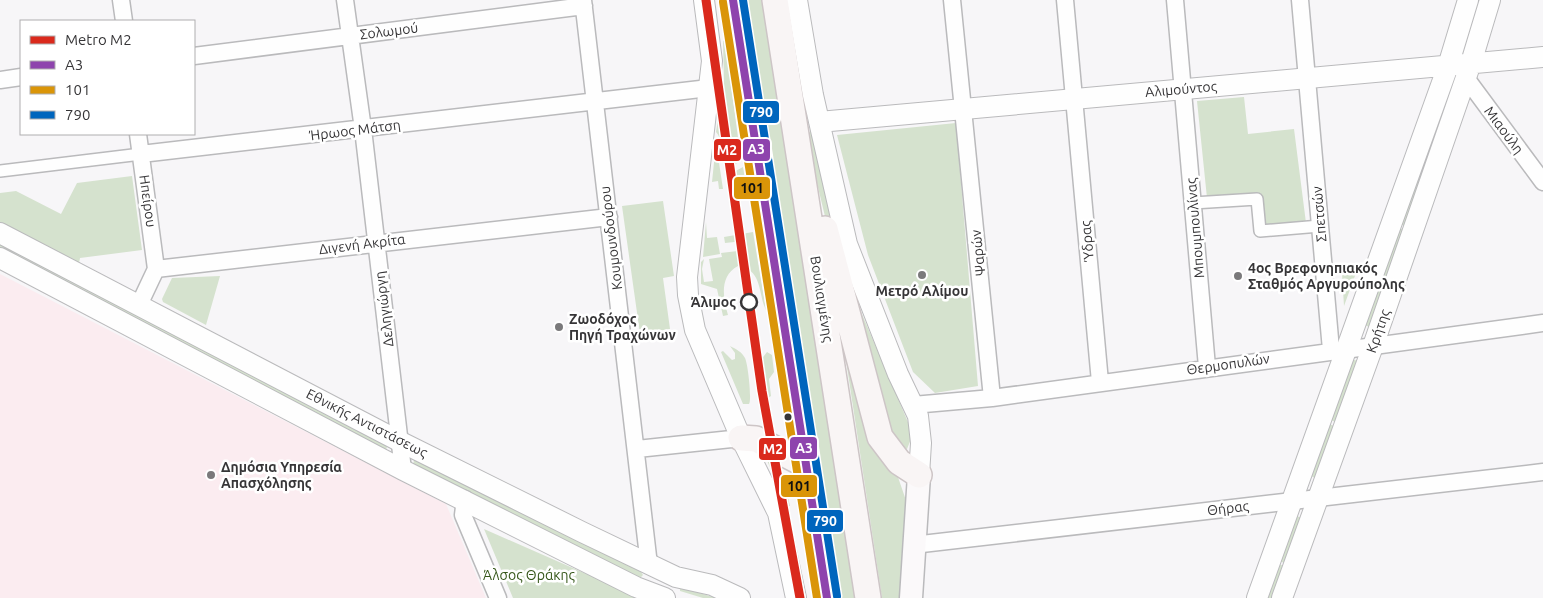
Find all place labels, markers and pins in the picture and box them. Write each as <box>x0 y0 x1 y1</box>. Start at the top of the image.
place label: 4ος Βρεφονηπιακός Σταθμός Αργυρούπολης <box>1248 260 1405 292</box>
marker: Μετρό Αλίμου <box>916 269 928 281</box>
marker: 4ος Βρεφονηπιακός Σταθμός Αργυρούπολης <box>1232 270 1244 282</box>
place label: Μετρό Αλίμου <box>875 283 969 299</box>
marker: Άλιμος <box>740 293 758 311</box>
place label: Άλιμος <box>691 294 736 310</box>
place label: Ζωοδόχος Πηγή Τραχώνων <box>569 311 677 343</box>
marker: Ζωοδόχος Πηγή Τραχώνων <box>553 321 565 333</box>
unlabelled marker <box>783 412 793 422</box>
place label: Δημόσια Υπηρεσία Απασχόλησης <box>221 459 342 491</box>
marker: Δημόσια Υπηρεσία Απασχόλησης <box>205 469 217 481</box>

